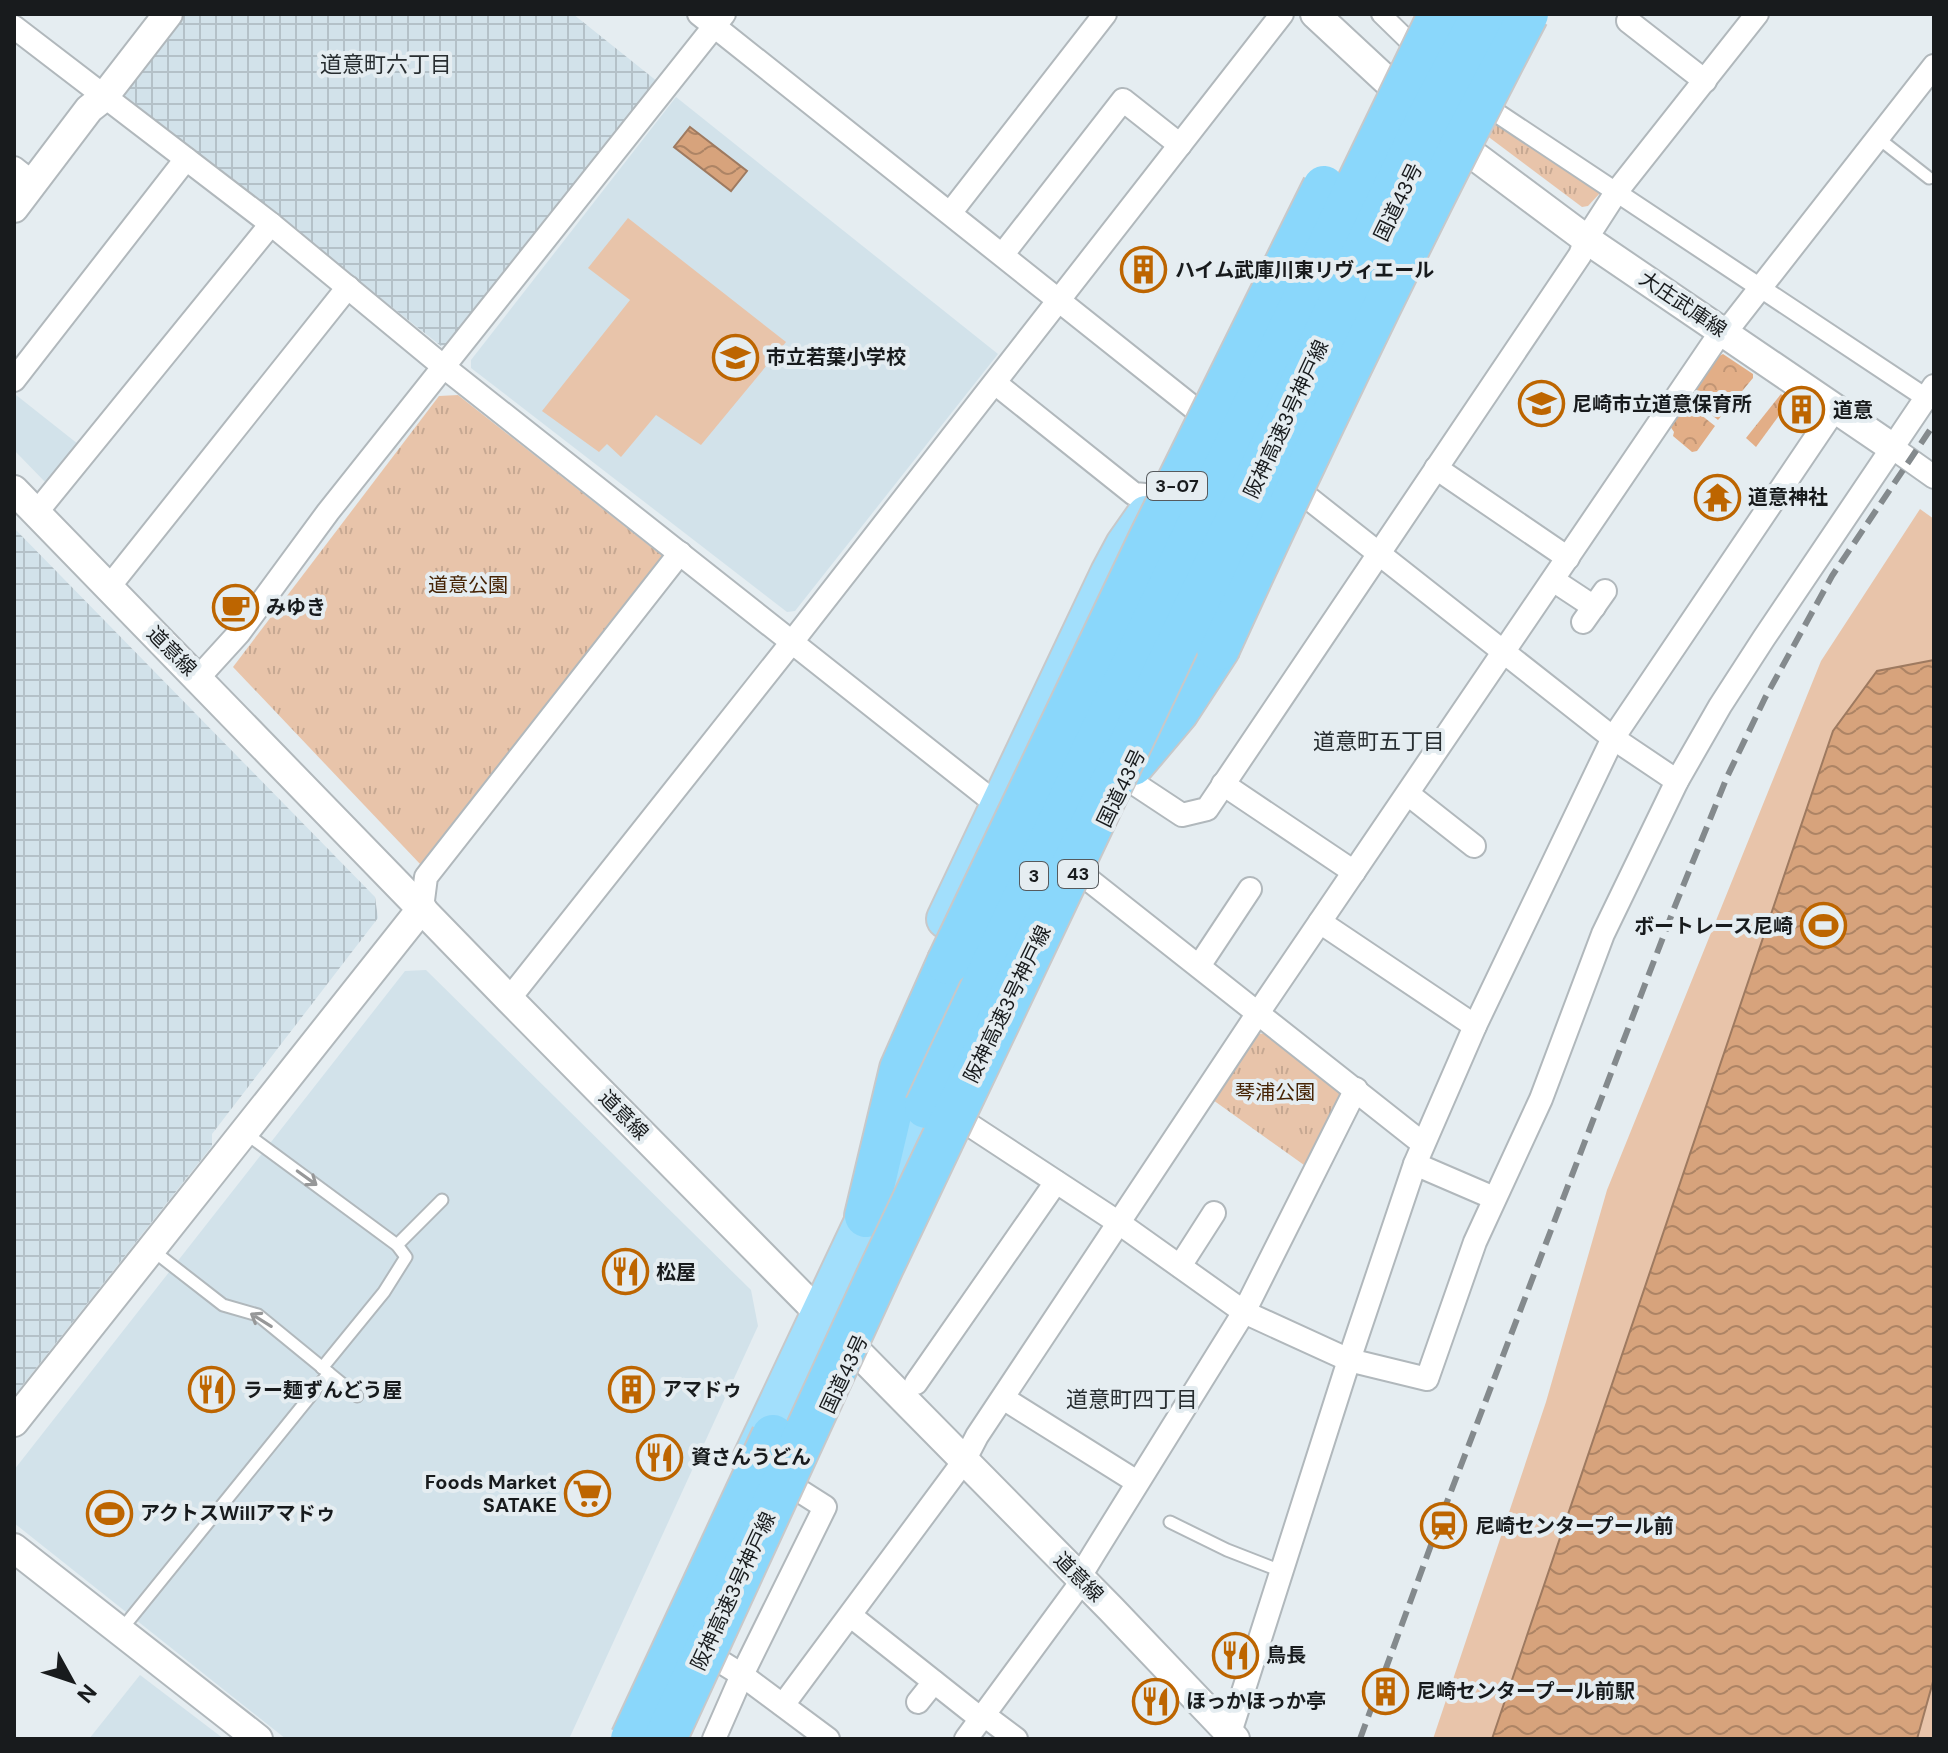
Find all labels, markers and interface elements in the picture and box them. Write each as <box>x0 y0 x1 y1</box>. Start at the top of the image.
district label: 道意町六丁目 <box>320 50 452 79</box>
street label: 国道43号 <box>1368 159 1428 245</box>
building icon: ハイム武庫川東リヴィエール <box>1120 246 1168 294</box>
place label: ハイム武庫川東リヴィエール <box>1175 257 1434 283</box>
street label: 大庄武庫線 <box>1634 265 1732 343</box>
school or university icon: 市立若葉小学校 <box>711 333 759 381</box>
street label: 阪神高速3号神戸線 <box>1238 336 1334 502</box>
place label: 市立若葉小学校 <box>766 344 906 370</box>
school or university icon: 尼崎市立道意保育所 <box>1517 380 1565 428</box>
building icon: 道意 <box>1778 386 1826 434</box>
place label: 尼崎市立道意保育所 <box>1572 391 1752 417</box>
place label: 道意 <box>1833 397 1873 423</box>
road number: 3-07 <box>1147 472 1207 500</box>
temple icon: 道意神社 <box>1693 473 1741 521</box>
place label: 道意神社 <box>1748 484 1828 510</box>
park label: 道意公園 <box>428 572 508 598</box>
cafe icon: みゆき <box>211 583 259 631</box>
place label: みゆき <box>266 594 326 620</box>
street label: 道意線 <box>142 621 202 681</box>
district label: 道意町五丁目 <box>1313 727 1445 756</box>
street label: 国道43号 <box>1091 745 1151 831</box>
road number: 43 <box>1058 860 1098 888</box>
road number: 3 <box>1020 862 1048 890</box>
sports icon: ボートレース尼崎 <box>1800 902 1848 950</box>
place label: ボートレース尼崎 <box>1634 913 1793 939</box>
street label: 阪神高速3号神戸線 <box>958 921 1056 1087</box>
park label: 琴浦公園 <box>1235 1079 1315 1105</box>
street label: 道意線 <box>594 1085 654 1145</box>
one-way arrow <box>296 1170 317 1187</box>
restaurant icon: 松屋 <box>601 1248 649 1296</box>
place label: 松屋 <box>656 1259 696 1285</box>
one-way arrow <box>251 1312 273 1328</box>
street label: 国道43号 <box>814 1330 874 1418</box>
building icon: アマドゥ <box>607 1365 655 1413</box>
restaurant icon: ラー麺ずんどう屋 <box>188 1366 236 1414</box>
place label: アマドゥ <box>662 1376 742 1402</box>
place label: ラー麺ずんどう屋 <box>243 1377 402 1403</box>
district label: 道意町四丁目 <box>1066 1385 1198 1414</box>
restaurant icon: 資さんうどん <box>636 1433 684 1481</box>
place label: 資さんうどん <box>691 1444 811 1470</box>
place label: Foods Market SATAKE <box>425 1469 557 1518</box>
supermarket icon: Foods Market SATAKE <box>564 1469 612 1517</box>
sports icon: アクトスWillアマドゥ <box>85 1489 133 1537</box>
place label: アクトスWillアマドゥ <box>140 1500 336 1526</box>
station icon: 尼崎センタープール前 <box>1420 1502 1468 1550</box>
street label: 阪神高速3号神戸線 <box>685 1508 781 1674</box>
place label: 尼崎センタープール前 <box>1475 1513 1674 1539</box>
street label: 道意線 <box>1049 1547 1109 1607</box>
restaurant icon: 鳥長 <box>1211 1631 1259 1679</box>
north arrow <box>32 1641 112 1721</box>
place label: 鳥長 <box>1266 1642 1306 1668</box>
building icon: 尼崎センタープール前駅 <box>1361 1667 1409 1715</box>
restaurant icon: ほっかほっか亭 <box>1131 1677 1179 1725</box>
text: N <box>71 1678 103 1709</box>
place label: 尼崎センタープール前駅 <box>1416 1678 1635 1704</box>
place label: ほっかほっか亭 <box>1186 1688 1326 1714</box>

